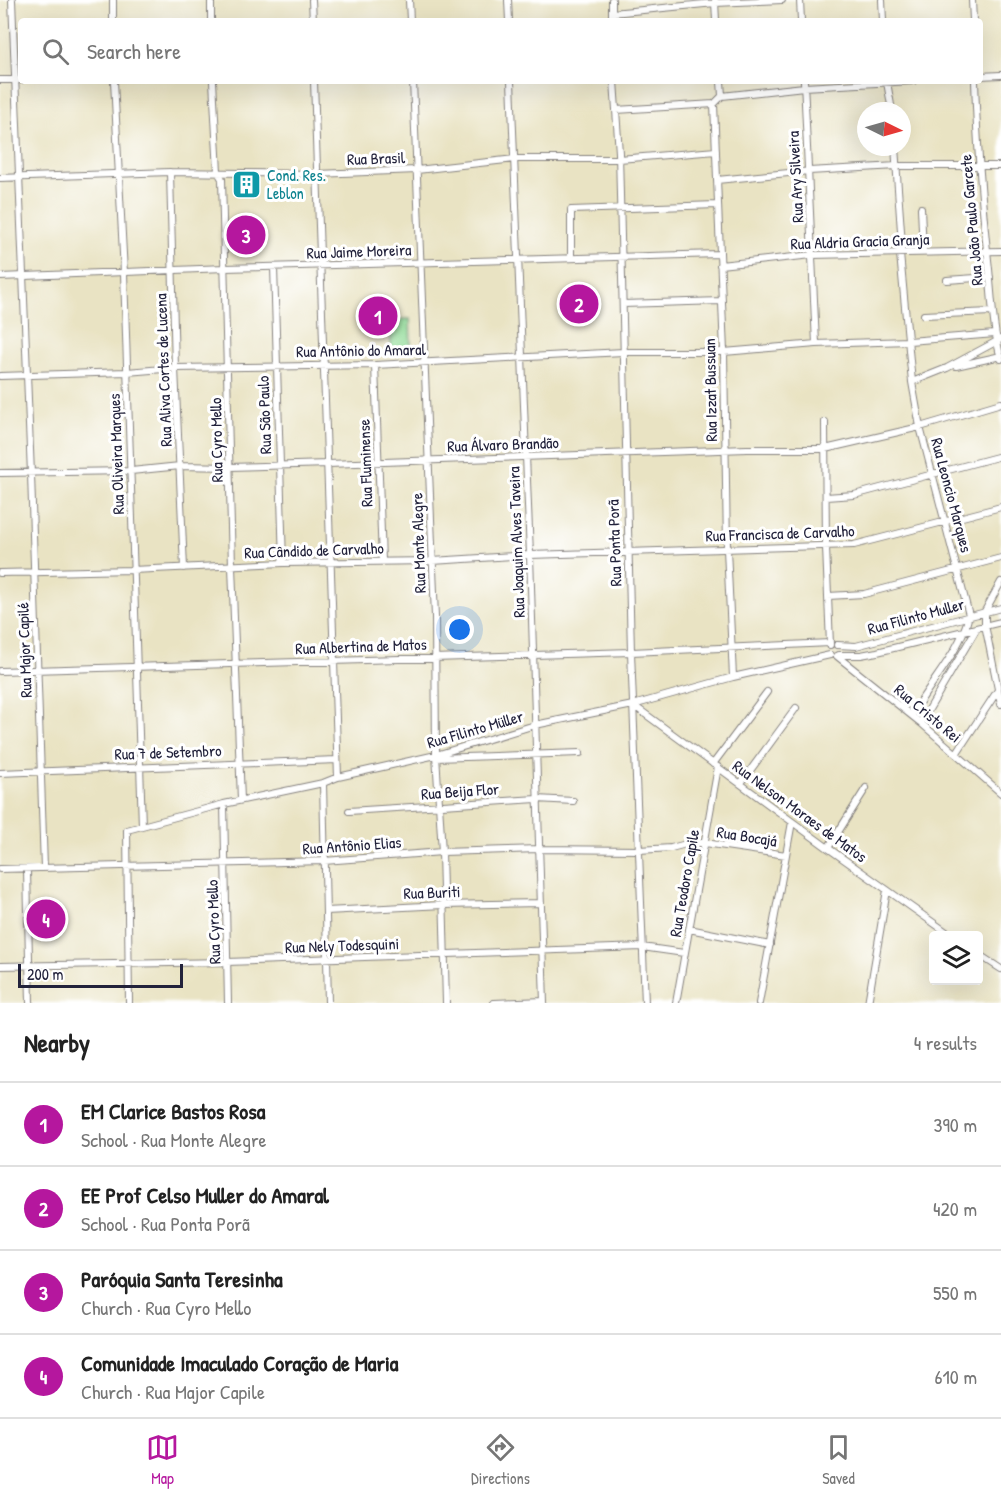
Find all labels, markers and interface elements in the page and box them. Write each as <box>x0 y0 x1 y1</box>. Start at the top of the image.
search box <box>18 18 983 84</box>
icon: search <box>39 35 72 68</box>
text: Search here <box>87 36 181 66</box>
north arrow <box>857 102 911 156</box>
street label: Rua Ary Silveira <box>782 130 808 224</box>
street label: Rua Brasil <box>347 146 406 170</box>
street label: Rua João Paulo Garcete <box>954 153 988 287</box>
place label: Cond. Res. Leblon <box>267 164 326 204</box>
building icon: Cond. Res. Leblon <box>230 168 262 200</box>
pin: 3 <box>226 212 266 258</box>
street label: Rua Aldria Gracia Granja <box>790 228 930 254</box>
street label: Rua Jaime Moreira <box>306 238 412 264</box>
pin: 2 <box>560 282 598 326</box>
street label: Rua Aliva Cortes de Lucena <box>149 293 177 447</box>
pin: 1 <box>358 294 398 338</box>
street label: Rua Antônio do Amaral <box>296 338 427 362</box>
street label: Rua Izzat Bussuan <box>698 338 722 442</box>
street label: Rua São Paulo <box>252 375 276 455</box>
street label: Rua Oliveira Marques <box>103 393 129 515</box>
street label: Rua Cyro Mello <box>204 397 228 483</box>
street label: Rua Fluminense <box>352 418 378 507</box>
street label: Rua Álvaro Brandão <box>447 431 560 457</box>
street label: Rua Leoncio Marques <box>926 435 978 555</box>
street label: Rua Joaquim Alves Taveira <box>502 466 530 618</box>
street label: Rua Monte Alegre <box>405 492 431 594</box>
street label: Rua Ponta Porã <box>601 499 627 587</box>
street label: Rua Francisca de Carvalho <box>705 519 855 547</box>
street label: Rua Cândido de Carvalho <box>244 537 385 563</box>
street label: Rua Filinto Muller <box>865 593 967 639</box>
street label: Rua Major Capilé <box>11 601 37 698</box>
your location <box>445 615 474 644</box>
street label: Rua Albertina de Matos <box>295 633 427 659</box>
street label: Rua Cristo Rei <box>890 678 966 748</box>
street label: Rua Filinto Müller <box>424 705 526 753</box>
street label: Rua 7 de Setembro <box>114 739 222 765</box>
street label: Rua Nelson Moraes de Matos <box>728 755 872 867</box>
street label: Rua Beija Flor <box>420 777 500 805</box>
street label: Rua Bocajá <box>715 820 779 852</box>
street label: Rua Teodoro Capile <box>664 827 704 939</box>
street label: Rua Antônio Elias <box>302 831 402 859</box>
street label: Rua Cyro Mello <box>201 879 225 965</box>
street label: Rua Buriti <box>403 880 461 904</box>
pin: 4 <box>26 896 66 942</box>
map controls <box>929 931 983 985</box>
button: layers <box>929 931 983 985</box>
street label: Rua Nely Todesquini <box>285 932 399 958</box>
scale bar <box>18 961 183 988</box>
text: 200 m <box>27 963 63 985</box>
text: Nearby <box>24 1025 90 1060</box>
text: 4 results <box>914 1029 977 1056</box>
text: EM Clarice Bastos Rosa <box>81 1096 265 1126</box>
text: 1 <box>40 1111 47 1138</box>
text: 390 m <box>934 1111 977 1138</box>
text: School · Rua Monte Alegre <box>81 1126 267 1153</box>
text: EE Prof Celso Muller do Amaral <box>81 1180 329 1210</box>
text: 2 <box>39 1195 48 1222</box>
text: 420 m <box>933 1195 977 1222</box>
text: School · Rua Ponta Porã <box>81 1210 250 1237</box>
text: Paróquia Santa Teresinha <box>81 1264 283 1294</box>
text: 3 <box>39 1279 48 1306</box>
text: 550 m <box>933 1279 977 1306</box>
text: Church · Rua Cyro Mello <box>81 1294 251 1321</box>
text: Comunidade Imaculado Coração de Maria <box>81 1348 398 1378</box>
text: 4 <box>40 1363 47 1390</box>
text: 610 m <box>935 1363 977 1390</box>
text: Church · Rua Major Capile <box>81 1378 265 1405</box>
tab: Map <box>146 1431 179 1489</box>
tab: Directions <box>471 1431 530 1489</box>
tab: Saved <box>822 1431 855 1489</box>

